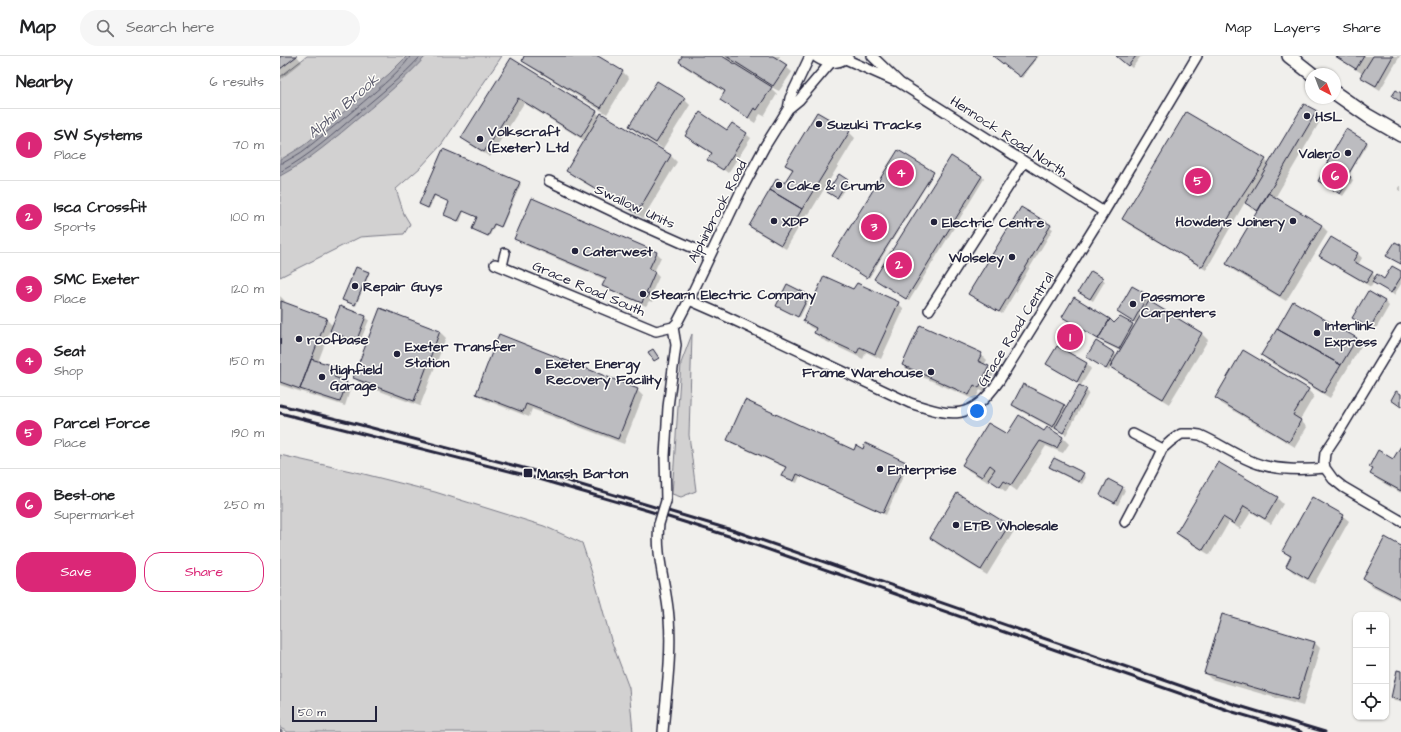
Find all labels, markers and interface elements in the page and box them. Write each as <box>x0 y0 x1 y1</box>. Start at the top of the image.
search box <box>80 10 360 46</box>
text: Map <box>20 14 56 41</box>
icon: search <box>94 17 116 39</box>
text: Search here <box>126 17 215 38</box>
text: Map <box>1225 18 1252 38</box>
text: Layers <box>1274 18 1321 38</box>
text: Share <box>1343 18 1381 38</box>
north arrow <box>1305 68 1341 104</box>
water label: Alphin Brook <box>303 69 384 143</box>
text: Nearby <box>16 70 73 94</box>
text: 6 results <box>209 73 264 91</box>
street label: Hennock Road North <box>946 91 1071 182</box>
place label: HSL <box>1315 107 1342 127</box>
marker: HSL <box>1302 111 1312 121</box>
place label: Suzuki Tracks <box>826 115 922 135</box>
marker: Suzuki Tracks <box>814 119 824 129</box>
place label: Volkscraft (Exeter) Ltd <box>487 122 569 158</box>
text: SW Systems <box>54 125 143 146</box>
marker: Volkscraft (Exeter) Ltd <box>475 134 485 144</box>
text: 1 <box>28 136 30 154</box>
text: 70 m <box>232 136 264 154</box>
place label: Valero <box>1298 144 1340 164</box>
text: Place <box>54 146 86 164</box>
marker: Valero <box>1343 148 1353 158</box>
street label: Alphinbrook Road <box>683 157 752 266</box>
pin: 4 <box>888 158 914 188</box>
pin: 6 <box>1322 161 1348 191</box>
pin: 5 <box>1185 166 1211 196</box>
place label: Cake & Crumb <box>787 176 884 196</box>
street label: Swallow Units <box>591 180 678 234</box>
marker: Cake & Crumb <box>774 180 784 190</box>
text: Isca Crossfit <box>54 197 147 218</box>
text: 2 <box>25 208 33 226</box>
text: 100 m <box>231 208 264 226</box>
place label: XDP <box>782 212 808 232</box>
pin: 3 <box>861 212 887 242</box>
place label: Howdens Joinery <box>1176 212 1285 232</box>
place label: Electric Centre <box>942 213 1045 233</box>
marker: XDP <box>769 216 779 226</box>
marker: Howdens Joinery <box>1288 216 1298 226</box>
marker: Electric Centre <box>929 217 939 227</box>
text: Sports <box>54 218 96 236</box>
place label: Caterwest <box>583 242 653 262</box>
marker: Caterwest <box>570 246 580 256</box>
place label: Wolseley <box>948 248 1004 268</box>
pin: 2 <box>886 250 912 280</box>
marker: Wolseley <box>1007 252 1017 262</box>
street label: Grace Road South <box>529 256 648 322</box>
street label: Grace Road Central <box>973 268 1059 391</box>
text: SMC Exeter <box>54 269 139 290</box>
place label: Repair Guys <box>363 277 442 297</box>
text: 3 <box>26 280 32 298</box>
text: 120 m <box>231 280 264 298</box>
marker: Repair Guys <box>350 281 360 291</box>
place label: Stearn Electric Company <box>650 285 816 305</box>
place label: Passmore Carpenters <box>1141 287 1216 323</box>
marker: Stearn Electric Company <box>638 289 648 299</box>
text: Place <box>54 290 86 308</box>
marker: Passmore Carpenters <box>1128 299 1138 309</box>
place label: Interlink Express <box>1325 316 1377 352</box>
pin: 1 <box>1057 322 1083 352</box>
marker: Interlink Express <box>1312 328 1322 338</box>
place label: roofbase <box>307 330 369 350</box>
marker: roofbase <box>294 334 304 344</box>
place label: Exeter Transfer Station <box>404 337 515 373</box>
text: Seat <box>54 341 85 362</box>
marker: Exeter Transfer Station <box>392 349 402 359</box>
text: 4 <box>25 352 33 370</box>
text: 150 m <box>230 352 264 370</box>
place label: Exeter Energy Recovery Facility <box>546 354 662 390</box>
place label: Highfield Garage <box>330 360 383 397</box>
text: Shop <box>54 362 83 380</box>
place label: Frame Warehouse <box>802 363 923 383</box>
marker: Exeter Energy Recovery Facility <box>533 366 543 376</box>
marker: Frame Warehouse <box>926 367 936 377</box>
marker: Highfield Garage <box>317 372 327 382</box>
your location <box>967 401 987 421</box>
text: Parcel Force <box>54 413 150 434</box>
text: 5 <box>24 424 34 442</box>
text: 190 m <box>231 424 264 442</box>
text: Place <box>54 434 86 452</box>
place label: Enterprise <box>888 460 957 480</box>
place label: Marsh Barton <box>537 464 628 484</box>
marker: Enterprise <box>875 464 885 474</box>
marker: Marsh Barton <box>522 467 534 479</box>
text: Best-one <box>54 485 115 506</box>
text: 6 <box>25 496 33 514</box>
text: 250 m <box>224 496 264 514</box>
text: Supermarket <box>54 506 135 524</box>
place label: ETB Wholesale <box>964 516 1059 536</box>
marker: ETB Wholesale <box>951 520 961 530</box>
button: Save <box>16 552 136 592</box>
button: Share <box>144 552 264 592</box>
map controls <box>1353 612 1389 720</box>
button: + <box>1353 612 1389 648</box>
button: − <box>1353 648 1389 684</box>
button: locate <box>1353 684 1389 720</box>
scale bar <box>292 704 377 723</box>
text: 50 m <box>298 705 326 720</box>

